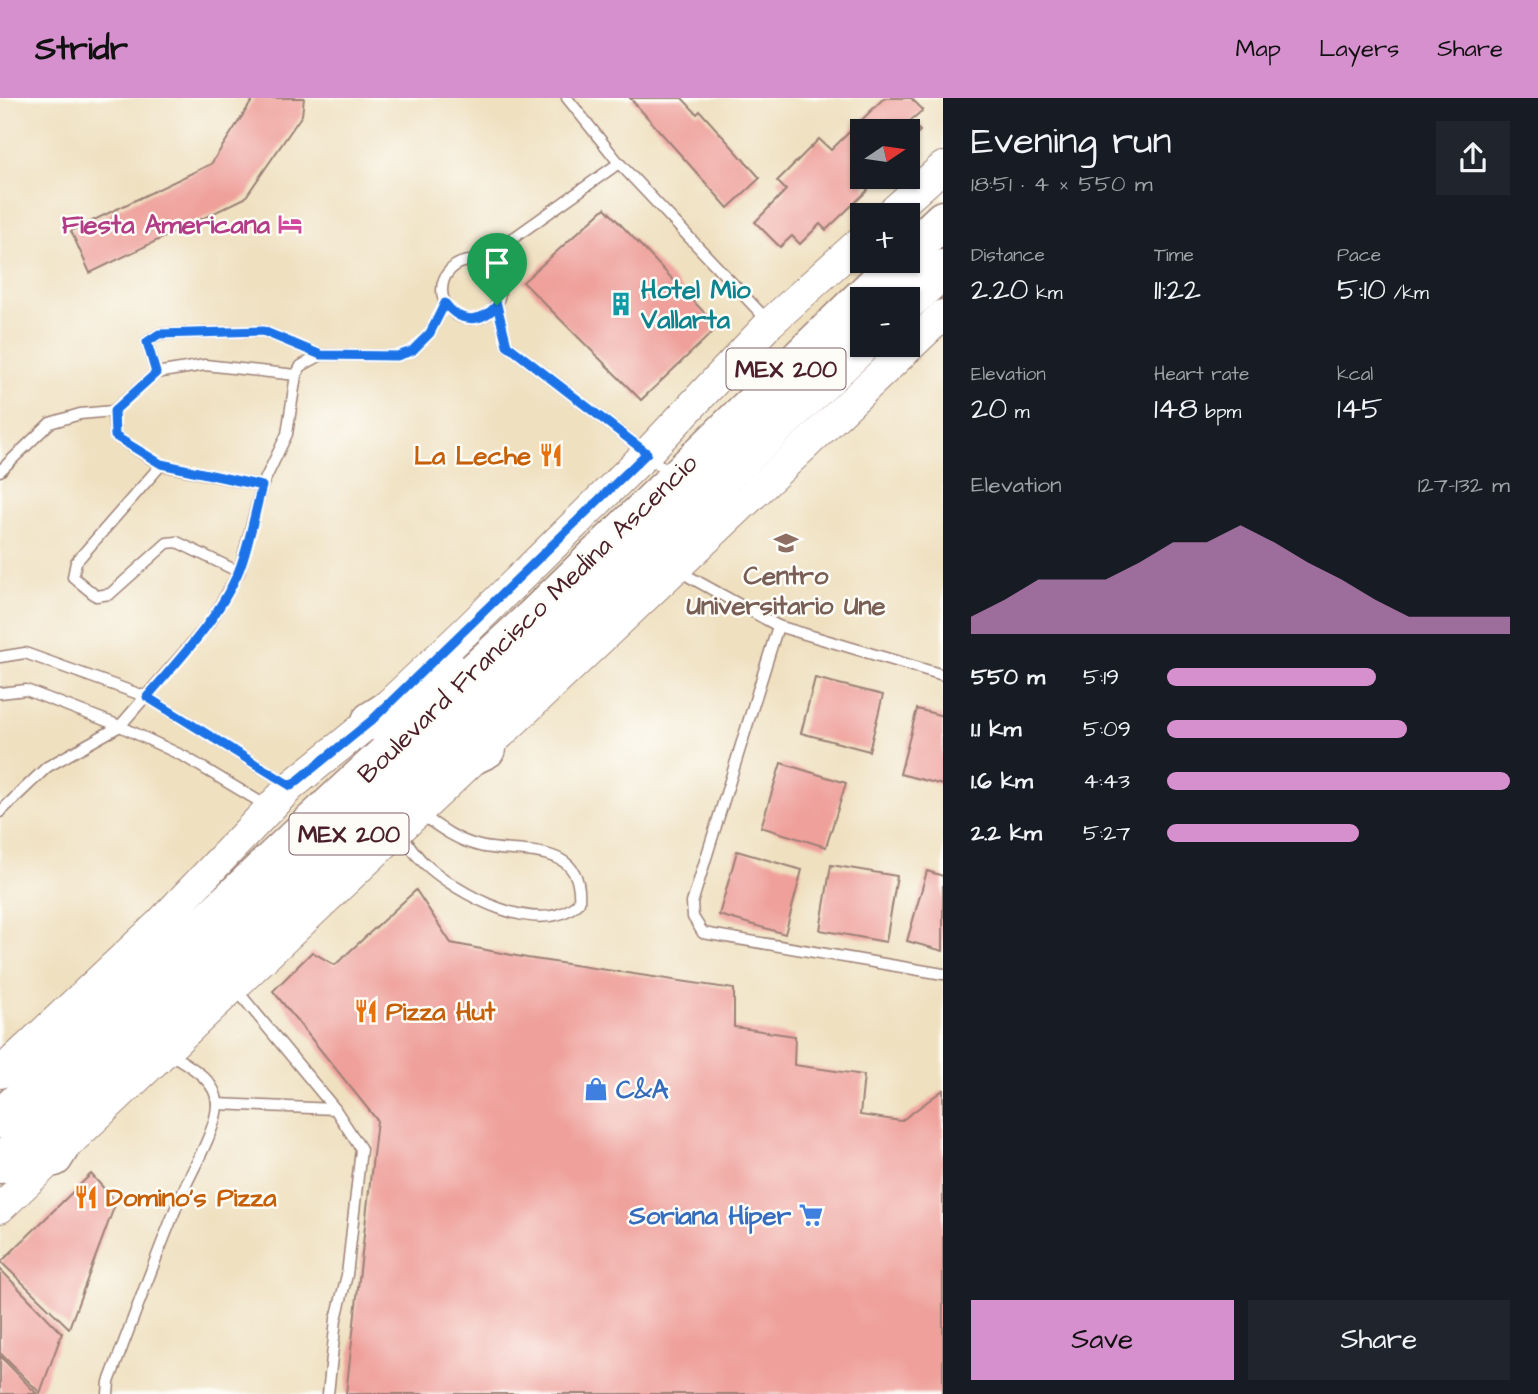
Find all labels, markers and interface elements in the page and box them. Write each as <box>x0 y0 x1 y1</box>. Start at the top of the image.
text: Stridr <box>35 26 128 72</box>
text: Map <box>1236 32 1281 66</box>
text: Layers <box>1319 32 1399 66</box>
text: Share <box>1437 32 1503 66</box>
text: Evening run <box>971 116 1172 168</box>
north arrow <box>850 119 920 189</box>
map controls <box>850 119 920 357</box>
button: share <box>1436 121 1510 195</box>
text: 18:51 · 4 × 550 m <box>971 168 1153 200</box>
button: + <box>850 203 920 273</box>
place label: Fiesta Americana <box>62 207 271 243</box>
hotel icon: Fiesta Americana <box>276 210 304 238</box>
pin <box>467 233 527 305</box>
text: Distance <box>971 242 1045 269</box>
text: Time <box>1154 242 1194 269</box>
text: Pace <box>1337 242 1381 269</box>
icon: arrive <box>478 244 516 282</box>
text: 2.20 <box>971 269 1028 311</box>
text: 11:22 <box>1154 269 1201 311</box>
text: 5:10 <box>1337 269 1386 311</box>
place label: Hotel Mio Vallarta <box>640 272 751 338</box>
text: km <box>1028 280 1063 307</box>
text: /km <box>1386 280 1429 307</box>
button: − <box>850 287 920 357</box>
building icon: Hotel Mio Vallarta <box>607 290 635 318</box>
road number: MEX 200 <box>726 348 846 390</box>
text: Elevation <box>971 361 1046 388</box>
text: Heart rate <box>1154 361 1249 388</box>
text: kcal <box>1337 361 1373 388</box>
text: 20 <box>971 388 1007 430</box>
text: 148 <box>1154 388 1198 430</box>
text: 145 <box>1337 388 1383 430</box>
text: m <box>1007 399 1030 426</box>
text: bpm <box>1198 399 1241 426</box>
place label: La Leche <box>414 438 531 474</box>
restaurant icon: La Leche <box>537 441 565 469</box>
street label: Boulevard Francisco Medina Ascencio <box>350 446 706 792</box>
text: Elevation <box>971 469 1062 501</box>
text: 127–132 m <box>1418 469 1510 501</box>
school or university icon: Centro Universitario Une <box>772 529 800 557</box>
place label: Centro Universitario Une <box>686 558 886 624</box>
text: 550 m <box>971 661 1045 693</box>
text: 5:19 <box>1083 661 1119 693</box>
text: 1.1 km <box>971 713 1021 745</box>
text: 5:09 <box>1083 713 1131 745</box>
text: 1.6 km <box>971 765 1033 797</box>
text: 4:43 <box>1083 765 1130 797</box>
road number: MEX 200 <box>290 814 408 854</box>
text: 2.2 km <box>971 817 1042 849</box>
text: 5:27 <box>1083 817 1130 849</box>
place label: Pizza Hut <box>386 994 496 1030</box>
restaurant icon: Pizza Hut <box>352 997 380 1025</box>
place label: C&A <box>616 1072 669 1108</box>
shop icon: C&A <box>582 1075 610 1103</box>
place label: Domino's Pizza <box>106 1180 277 1216</box>
restaurant icon: Domino's Pizza <box>72 1183 100 1211</box>
place label: Soriana Híper <box>628 1198 792 1234</box>
supermarket icon: Soriana Híper <box>797 1201 825 1229</box>
button: Save <box>971 1300 1234 1380</box>
button: Share <box>1248 1300 1510 1380</box>

